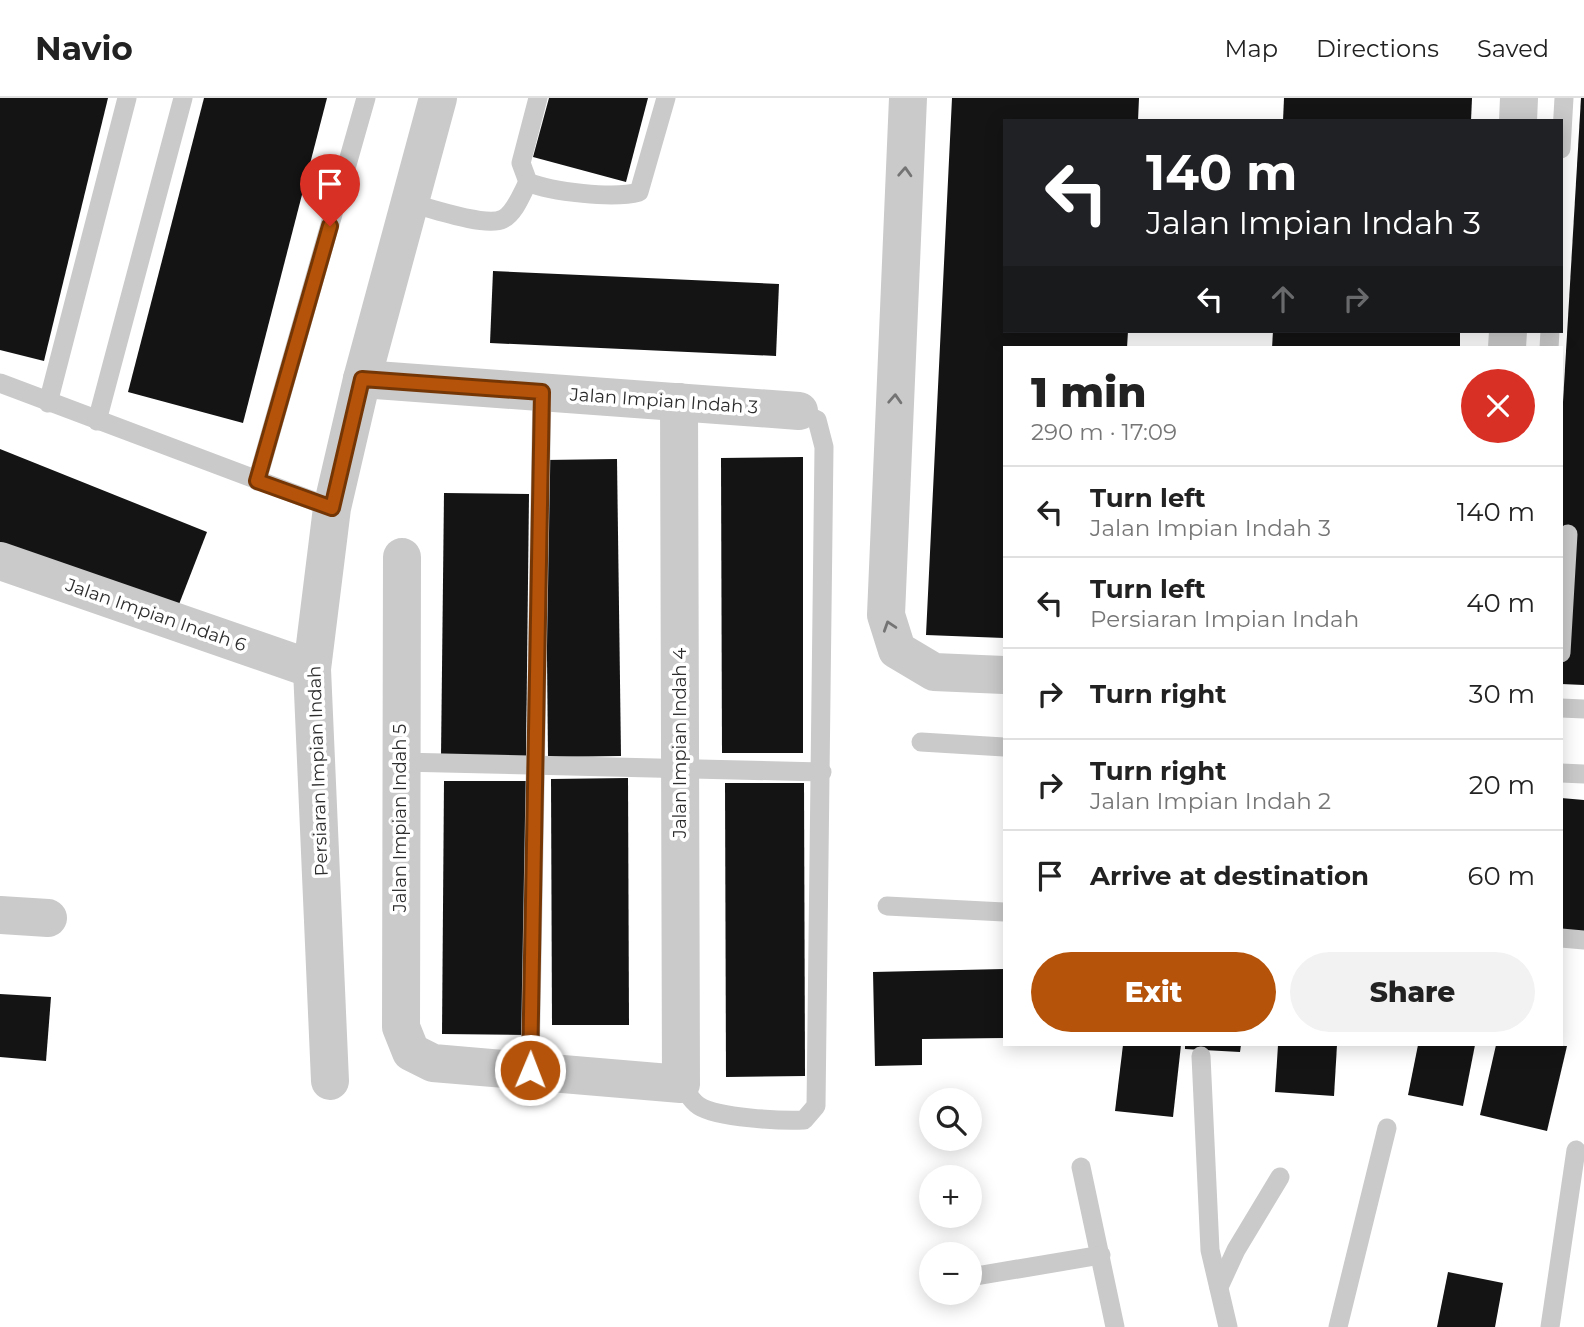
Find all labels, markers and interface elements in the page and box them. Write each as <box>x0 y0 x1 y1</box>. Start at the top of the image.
text: Navio <box>35 28 133 68</box>
text: Map <box>1225 34 1278 63</box>
text: Directions <box>1316 34 1439 63</box>
text: Saved <box>1477 34 1549 63</box>
text: 140 m <box>1146 143 1298 202</box>
icon: left <box>1031 147 1122 238</box>
pin <box>300 154 360 226</box>
icon: arrive <box>311 165 349 203</box>
one-way arrow <box>897 166 912 177</box>
text: Jalan Impian Indah 3 <box>1146 203 1481 242</box>
icon: left <box>1191 280 1229 318</box>
icon: ahead <box>1264 280 1302 318</box>
icon: right <box>1337 280 1375 318</box>
text: 1 min <box>1031 366 1147 418</box>
button: close <box>1461 369 1535 443</box>
street label: Jalan Impian Indah 3 <box>568 383 759 419</box>
one-way arrow <box>887 394 902 405</box>
text: 290 m · 17:09 <box>1031 418 1177 446</box>
text: Turn left <box>1090 482 1206 514</box>
icon: left <box>1031 493 1069 531</box>
text: 140 m <box>1457 496 1535 528</box>
text: Jalan Impian Indah 3 <box>1090 514 1331 542</box>
street label: Jalan Impian Indah 6 <box>62 573 249 656</box>
text: Turn left <box>1090 573 1206 605</box>
icon: left <box>1031 584 1069 622</box>
text: 40 m <box>1466 587 1535 619</box>
text: Persiaran Impian Indah <box>1090 605 1359 633</box>
one-way arrow <box>883 620 898 632</box>
street label: Jalan Impian Indah 4 <box>669 648 691 839</box>
street label: Persiaran Impian Indah <box>303 665 333 877</box>
icon: right <box>1031 675 1069 713</box>
text: Turn right <box>1090 678 1226 710</box>
text: 30 m <box>1469 678 1535 710</box>
street label: Jalan Impian Indah 5 <box>389 724 411 913</box>
text: Turn right <box>1090 755 1226 787</box>
icon: right <box>1031 766 1069 804</box>
text: 20 m <box>1469 769 1535 801</box>
text: Jalan Impian Indah 2 <box>1090 787 1331 815</box>
icon: arrive <box>1031 857 1069 895</box>
text: Arrive at destination <box>1090 860 1369 892</box>
text: 60 m <box>1468 860 1535 892</box>
button: Exit <box>1031 952 1276 1032</box>
button: Share <box>1290 952 1535 1032</box>
position arrow <box>493 1033 567 1107</box>
map controls <box>919 1088 982 1305</box>
button: search <box>919 1088 982 1151</box>
button: + <box>919 1165 982 1228</box>
button: − <box>919 1242 982 1305</box>

